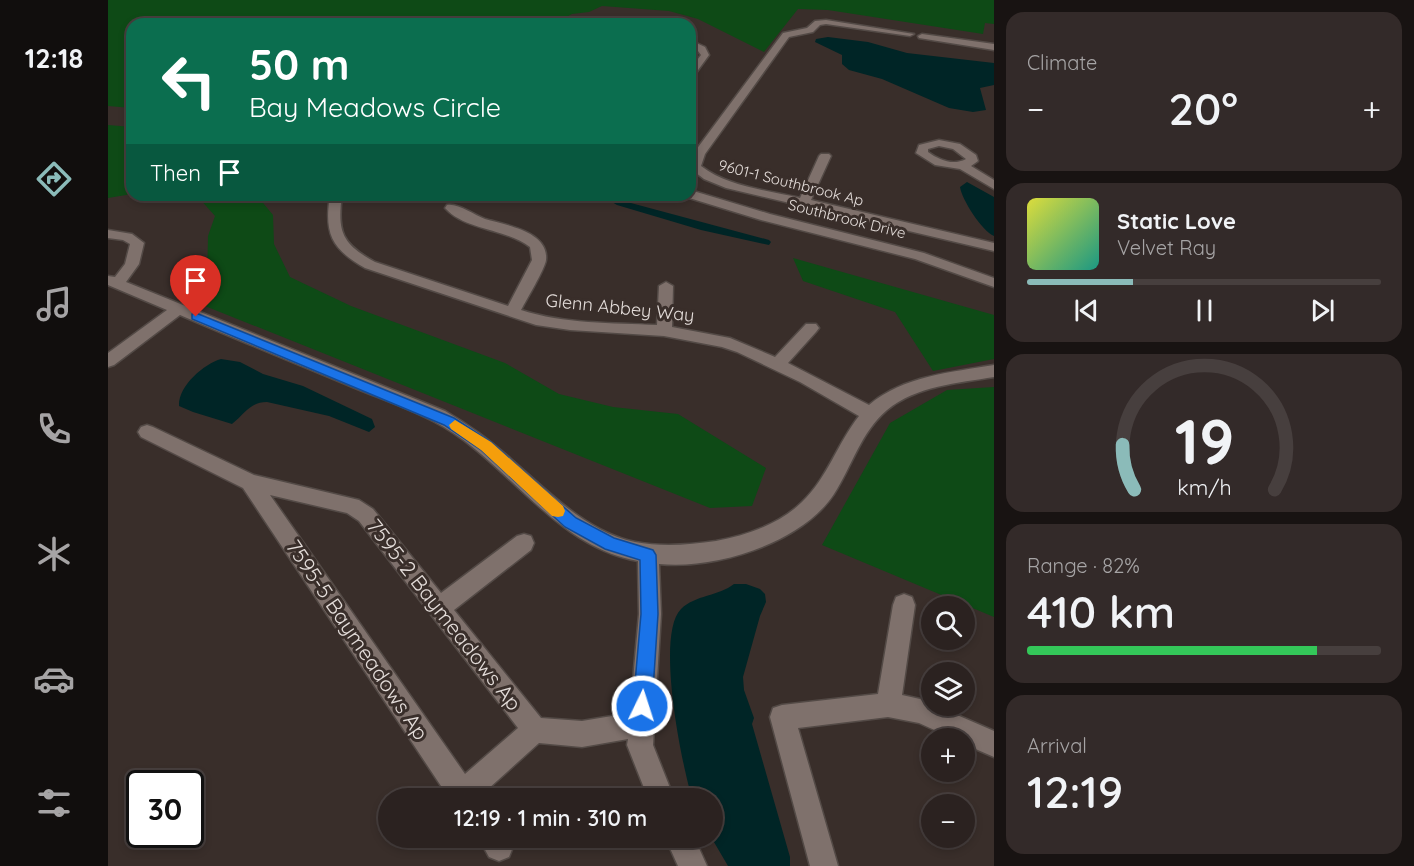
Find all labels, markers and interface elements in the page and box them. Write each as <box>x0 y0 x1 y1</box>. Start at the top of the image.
text: 50 m <box>249 38 349 91</box>
text: 12:18 <box>25 41 83 75</box>
icon: left <box>150 42 228 120</box>
text: Climate <box>1027 50 1097 75</box>
text: 20° <box>1169 80 1238 136</box>
text: − <box>1027 88 1044 129</box>
text: + <box>1362 88 1381 129</box>
text: Bay Meadows Circle <box>249 90 501 124</box>
street label: 9601-1 Southbrook Ap <box>717 155 866 210</box>
icon: arrive <box>213 156 246 189</box>
icon: directions <box>33 158 75 200</box>
text: Then <box>150 159 201 187</box>
street label: Southbrook Drive <box>786 195 908 242</box>
text: Static Love <box>1117 207 1236 235</box>
text: Velvet Ray <box>1117 235 1216 260</box>
pin <box>170 255 221 317</box>
icon: arrive <box>179 264 212 297</box>
icon: music <box>33 283 75 325</box>
street label: Glenn Abbey Way <box>545 288 696 327</box>
icon: previous <box>1070 294 1103 327</box>
icon: pause <box>1188 294 1221 327</box>
icon: next <box>1306 294 1339 327</box>
text: 19 <box>1174 402 1234 480</box>
icon: phone <box>33 408 75 450</box>
text: km/h <box>1177 474 1231 500</box>
street label: 7595-2 Baymeadows Ap <box>362 513 528 715</box>
icon: climate <box>33 533 75 575</box>
street label: 7595-5 Baymeadows Ap <box>281 534 435 744</box>
text: Range · 82% <box>1027 553 1140 578</box>
text: 410 km <box>1027 583 1175 639</box>
map controls <box>921 596 975 848</box>
button: search <box>921 596 975 650</box>
icon: car <box>33 658 75 700</box>
button: layers <box>921 662 975 716</box>
position arrow <box>610 674 674 738</box>
button: + <box>921 728 975 782</box>
text: Arrival <box>1027 733 1087 758</box>
text: 12:19 <box>1027 763 1123 819</box>
speed limit sign: 30 <box>126 770 204 848</box>
icon: filters <box>33 782 75 824</box>
button: − <box>921 794 975 848</box>
text: 12:19 · 1 min · 310 m <box>454 804 647 832</box>

